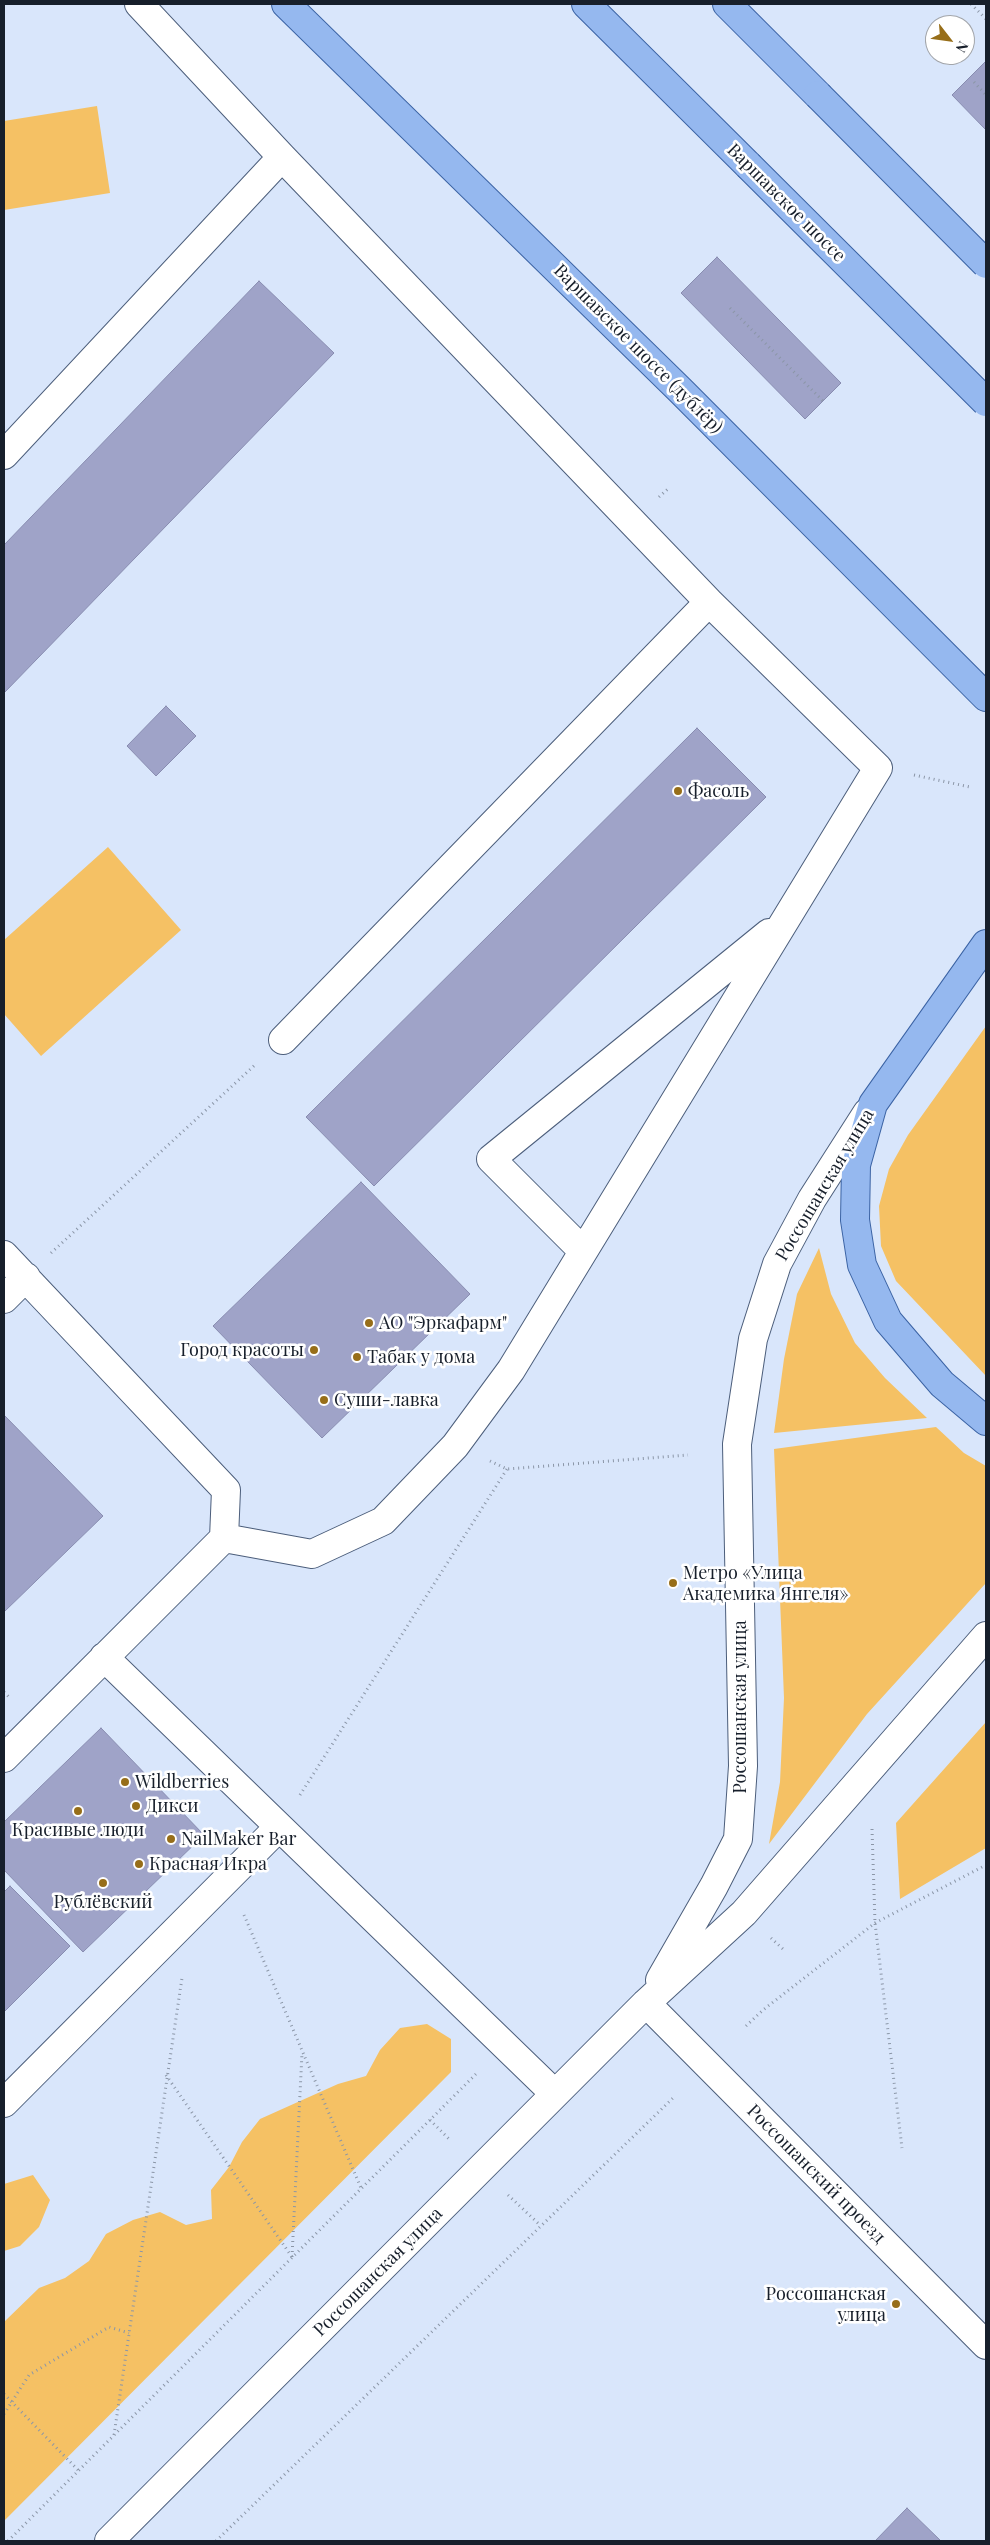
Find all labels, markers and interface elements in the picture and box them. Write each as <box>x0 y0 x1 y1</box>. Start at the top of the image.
north arrow <box>925 15 975 65</box>
text: N <box>952 38 973 56</box>
street label: Варшавское шоссе <box>722 139 850 267</box>
street label: Варшавское шоссе (дублёр) <box>549 260 727 438</box>
place label: Фасоль <box>688 780 749 802</box>
marker: Фасоль <box>672 785 684 797</box>
street label: Россошанская улица <box>771 1105 879 1265</box>
place label: АО "Эркафарм" <box>379 1312 507 1334</box>
marker: АО "Эркафарм" <box>363 1317 375 1329</box>
place label: Город красоты <box>180 1339 304 1361</box>
marker: Город красоты <box>308 1344 320 1356</box>
place label: Табак у дома <box>367 1346 475 1368</box>
marker: Табак у дома <box>351 1351 363 1363</box>
place label: Суши-лавка <box>334 1389 439 1411</box>
marker: Суши-лавка <box>318 1394 330 1406</box>
place label: Метро «Улица Академика Янгеля» <box>683 1562 849 1605</box>
marker: Метро «Улица Академика Янгеля» <box>667 1577 679 1589</box>
street label: Россошанская улица <box>729 1620 751 1794</box>
place label: Wildberries <box>135 1771 229 1793</box>
marker: Wildberries <box>119 1776 131 1788</box>
place label: Дикси <box>146 1795 199 1817</box>
marker: Дикси <box>130 1800 142 1812</box>
marker: Красивые люди <box>72 1805 84 1817</box>
place label: Красивые люди <box>12 1819 144 1841</box>
place label: NailMaker Bar <box>181 1828 296 1850</box>
marker: NailMaker Bar <box>165 1833 177 1845</box>
place label: Красная Икра <box>149 1853 267 1875</box>
marker: Красная Икра <box>133 1858 145 1870</box>
marker: Рублёвский <box>97 1877 109 1889</box>
place label: Рублёвский <box>53 1891 153 1913</box>
street label: Россошанский проезд <box>742 2100 890 2248</box>
street label: Россошанская улица <box>309 2203 447 2341</box>
place label: Россошанская улица <box>766 2283 886 2326</box>
marker: Россошанская улица <box>890 2298 902 2310</box>

